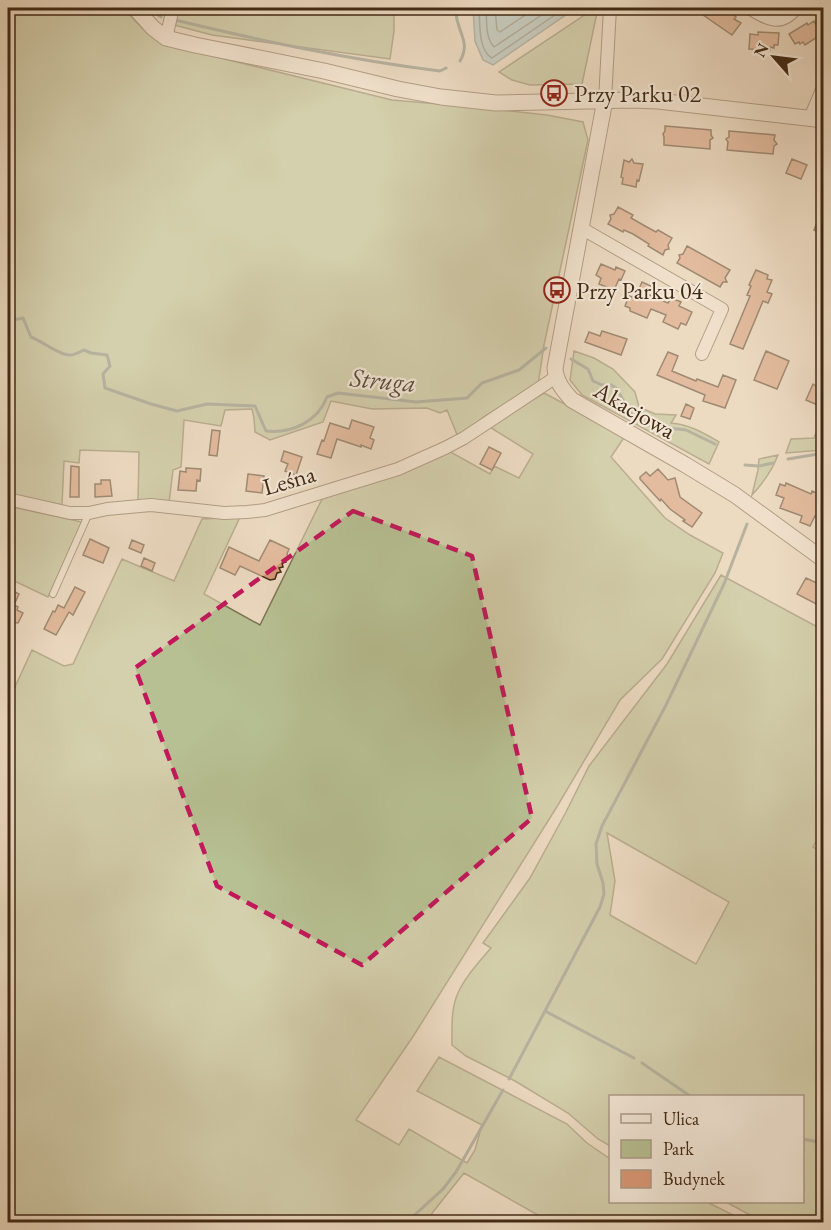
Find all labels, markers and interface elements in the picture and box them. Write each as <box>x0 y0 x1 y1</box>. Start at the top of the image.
north arrow <box>744 27 804 87</box>
text: N <box>749 40 774 61</box>
bus stop icon: Przy Parku 02 <box>539 78 569 108</box>
place label: Przy Parku 02 <box>574 78 701 109</box>
bus stop icon: Przy Parku 04 <box>542 275 572 305</box>
place label: Przy Parku 04 <box>576 275 703 306</box>
water label: Struga <box>348 360 417 400</box>
street label: Akacjowa <box>588 374 682 446</box>
street label: Leśna <box>259 458 319 502</box>
legend <box>609 1095 804 1203</box>
text: Ulica <box>663 1107 700 1130</box>
text: Park <box>663 1137 694 1160</box>
text: Budynek <box>663 1167 726 1190</box>

